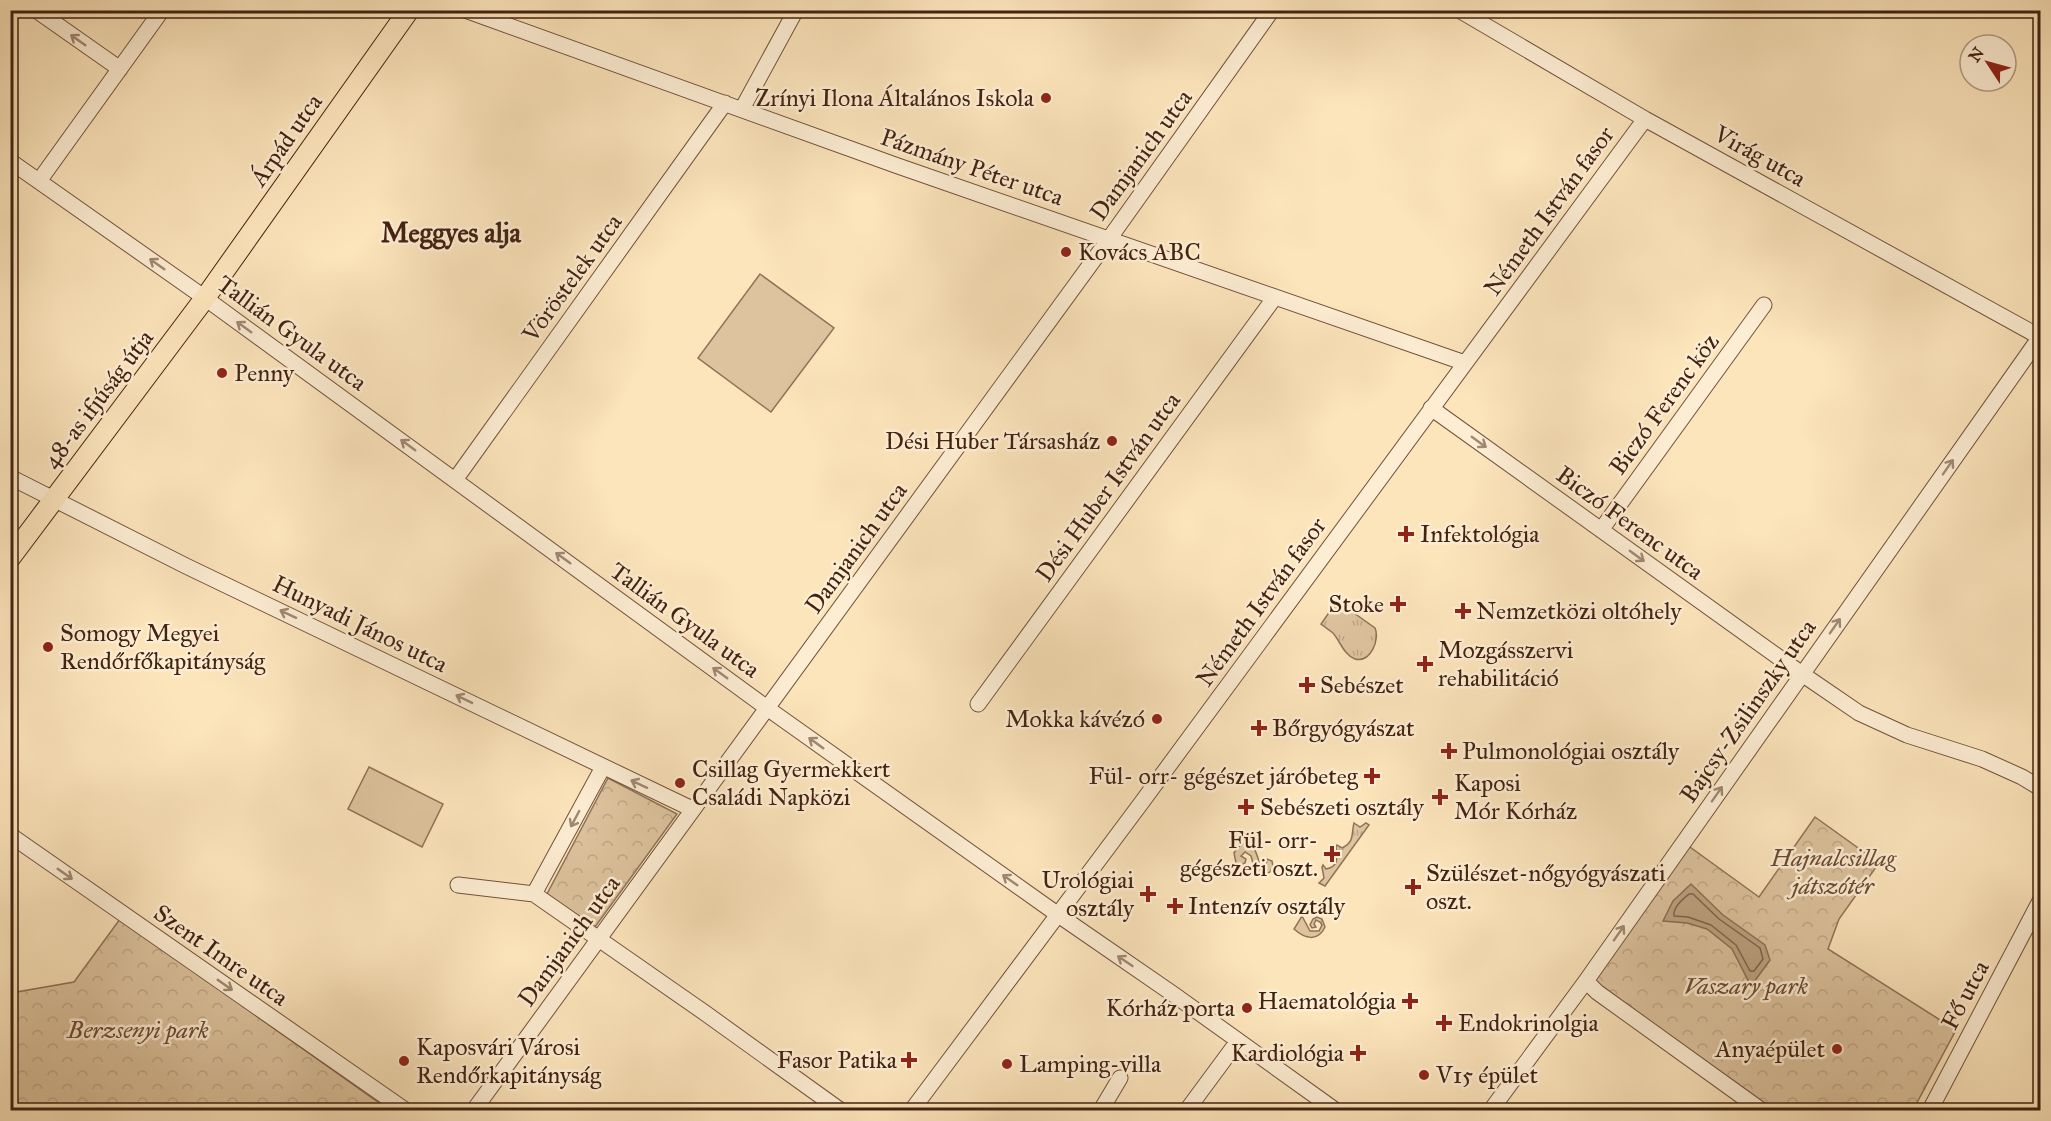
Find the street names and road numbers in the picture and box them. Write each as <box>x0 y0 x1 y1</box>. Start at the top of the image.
street label: Damjanich utca <box>1083 83 1199 226</box>
street label: Árpád utca <box>243 87 329 193</box>
street label: Virág utca <box>1708 118 1812 194</box>
street label: Németh István fasor <box>1477 120 1621 302</box>
street label: Pázmány Péter utca <box>877 122 1068 213</box>
street label: Vöröstelek utca <box>515 207 629 349</box>
street label: Tallián Gyula utca <box>211 269 373 398</box>
street label: 48-as ifjúság útja <box>36 323 160 474</box>
street label: Biczó Ferenc köz <box>1603 327 1725 481</box>
street label: Dési Huber István utca <box>1029 386 1187 588</box>
street label: Biczó Ferenc utca <box>1550 460 1710 587</box>
street label: Damjanich utca <box>798 476 914 619</box>
street label: Németh István fasor <box>1189 511 1333 693</box>
street label: Tallián Gyula utca <box>604 556 766 685</box>
street label: Hunyadi János utca <box>268 569 453 680</box>
street label: Bajcsy-Zsilinszky utca <box>1673 613 1823 809</box>
street label: Damjanich utca <box>511 869 627 1012</box>
street label: Szent Imre utca <box>148 898 295 1013</box>
street label: Fő utca <box>1934 954 1996 1035</box>

